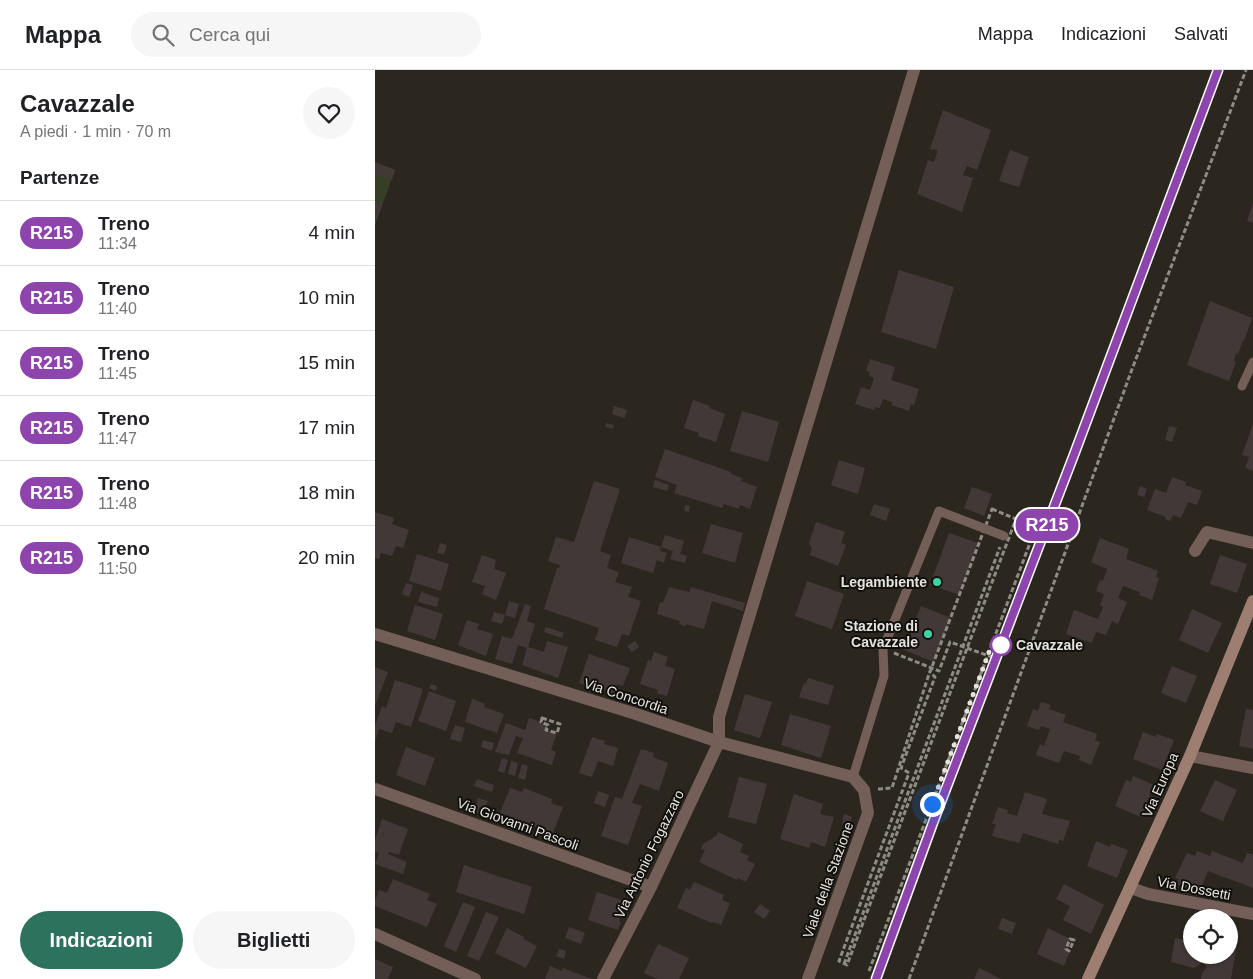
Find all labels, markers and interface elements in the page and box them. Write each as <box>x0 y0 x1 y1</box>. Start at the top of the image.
search box <box>131 12 481 57</box>
text: Mappa <box>25 21 101 48</box>
icon: search <box>149 21 177 49</box>
text: Cerca qui <box>189 24 270 45</box>
text: Mappa <box>978 24 1033 44</box>
text: Indicazioni <box>1061 24 1146 44</box>
text: Salvati <box>1174 24 1228 44</box>
button: heart <box>303 87 355 139</box>
text: Cavazzale <box>20 90 135 117</box>
text: A piedi · 1 min · 70 m <box>20 123 171 140</box>
text: Partenze <box>20 167 99 188</box>
text: Treno <box>98 213 150 234</box>
text: 4 min <box>309 222 355 243</box>
text: R215 <box>30 223 73 243</box>
text: 11:34 <box>98 235 137 252</box>
text: Treno <box>98 278 150 299</box>
text: 10 min <box>298 287 355 308</box>
text: R215 <box>30 288 73 308</box>
text: 11:40 <box>98 300 137 317</box>
text: Treno <box>98 343 150 364</box>
text: 15 min <box>298 352 355 373</box>
text: R215 <box>30 353 73 373</box>
text: 11:45 <box>98 365 137 382</box>
text: Treno <box>98 408 150 429</box>
text: 17 min <box>298 417 355 438</box>
text: R215 <box>30 418 73 438</box>
text: 11:47 <box>98 430 137 447</box>
text: Treno <box>98 473 150 494</box>
text: 18 min <box>298 482 355 503</box>
text: R215 <box>30 483 73 503</box>
text: 11:48 <box>98 495 137 512</box>
line badge: R215 <box>1012 509 1082 541</box>
text: R215 <box>1025 515 1069 535</box>
text: Treno <box>98 538 150 559</box>
text: 20 min <box>298 547 355 568</box>
text: R215 <box>30 548 73 568</box>
text: 11:50 <box>98 560 137 577</box>
place label: Legambiente <box>841 574 927 590</box>
marker: Legambiente <box>931 576 943 588</box>
place label: Stazione di Cavazzale <box>844 618 918 650</box>
marker: Stazione di Cavazzale <box>922 628 934 640</box>
marker: Cavazzale <box>990 634 1012 656</box>
place label: Cavazzale <box>1016 637 1083 653</box>
street label: Via Concordia <box>582 675 670 717</box>
street label: Via Europa <box>1139 750 1181 820</box>
street label: Via Antonio Fogazzaro <box>611 787 687 921</box>
your location <box>920 792 945 817</box>
street label: Via Giovanni Pascoli <box>455 795 581 853</box>
street label: Viale della Stazione <box>799 819 857 940</box>
street label: Via Dossetti <box>1156 873 1232 903</box>
map controls <box>1183 909 1238 964</box>
button: locate <box>1183 909 1238 964</box>
button: Indicazioni <box>20 911 183 969</box>
button: Biglietti <box>193 911 355 969</box>

